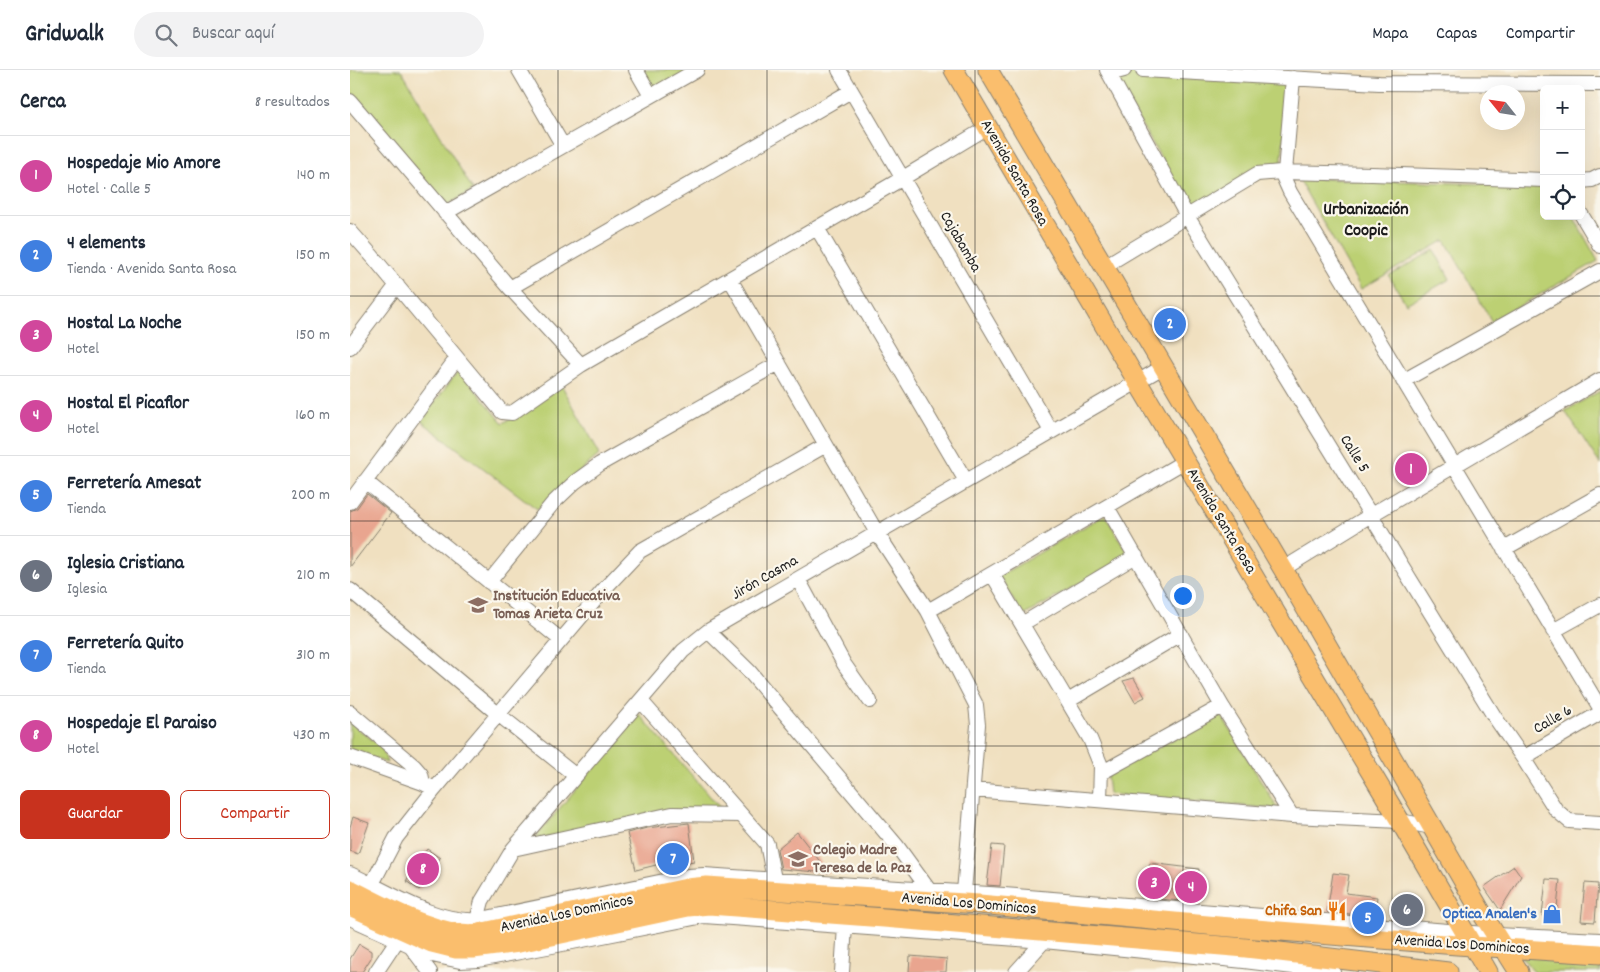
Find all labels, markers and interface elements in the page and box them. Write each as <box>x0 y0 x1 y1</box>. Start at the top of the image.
search box <box>134 12 484 57</box>
text: Gridwalk <box>25 18 104 52</box>
icon: search <box>152 21 180 49</box>
text: Buscar aquí <box>192 21 274 48</box>
text: Mapa <box>1372 22 1408 47</box>
text: Capas <box>1436 22 1478 47</box>
text: Compartir <box>1506 22 1575 47</box>
north arrow <box>1480 85 1525 130</box>
map controls <box>1540 85 1585 220</box>
button: + <box>1540 85 1585 130</box>
text: Cerca <box>20 88 66 118</box>
text: 8 resultados <box>255 91 330 114</box>
street label: Avenida Santa Rosa <box>974 115 1054 231</box>
button: − <box>1540 130 1585 175</box>
text: Hospedaje Mio Amore <box>67 151 221 178</box>
text: 1 <box>34 164 38 187</box>
text: 140 m <box>296 164 330 187</box>
button: locate <box>1540 175 1585 220</box>
text: Hotel · Calle 5 <box>67 178 151 201</box>
district label: Urbanización Coopic <box>1323 198 1409 244</box>
street label: Cajabamba <box>933 207 987 277</box>
text: 4 elements <box>67 231 146 258</box>
text: 2 <box>33 244 40 267</box>
text: 150 m <box>296 244 330 267</box>
text: Tienda · Avenida Santa Rosa <box>67 258 236 281</box>
pin: 2 <box>1154 305 1186 343</box>
text: Hostal La Noche <box>67 311 182 338</box>
text: 3 <box>32 324 40 347</box>
text: 150 m <box>296 324 330 347</box>
text: Hotel <box>67 338 99 361</box>
text: Hostal El Picaflor <box>67 391 189 418</box>
text: 4 <box>33 404 39 427</box>
text: 160 m <box>295 404 330 427</box>
text: Hotel <box>67 418 99 441</box>
street label: Calle 5 <box>1333 430 1375 478</box>
pin: 1 <box>1395 450 1427 488</box>
street label: Avenida Santa Rosa <box>1180 464 1262 579</box>
text: Ferretería Amesat <box>67 471 201 498</box>
text: 5 <box>32 484 40 507</box>
text: 200 m <box>291 484 330 507</box>
text: Tienda <box>67 498 106 521</box>
street label: Jirón Casma <box>727 549 803 606</box>
text: Iglesia Cristiana <box>67 551 184 578</box>
text: 6 <box>32 564 40 587</box>
text: 210 m <box>296 564 330 587</box>
text: Iglesia <box>67 578 107 601</box>
your location <box>1170 583 1196 609</box>
place label: Institución Educativa Tomas Arieta Cruz <box>493 585 621 626</box>
school or university icon: Institución Educativa Tomas Arieta Cruz <box>467 594 489 616</box>
text: Ferretería Quito <box>67 631 184 658</box>
text: 7 <box>33 644 39 667</box>
text: 310 m <box>296 644 330 667</box>
text: Tienda <box>67 658 106 681</box>
street label: Calle 6 <box>1529 700 1577 740</box>
text: Hospedaje El Paraiso <box>67 711 217 738</box>
text: 8 <box>33 724 39 747</box>
text: 430 m <box>293 724 330 747</box>
text: Hotel <box>67 738 99 761</box>
button: Guardar <box>20 790 170 839</box>
button: Compartir <box>180 790 330 839</box>
place label: Colegio Madre Teresa de la Paz <box>813 839 912 880</box>
pin: 7 <box>657 840 689 878</box>
school or university icon: Colegio Madre Teresa de la Paz <box>787 848 809 870</box>
pin: 8 <box>407 850 439 888</box>
pin: 3 <box>1138 864 1170 902</box>
pin: 4 <box>1175 868 1207 906</box>
street label: Avenida Los Dominicos <box>901 887 1038 921</box>
street label: Avenida Los Dominicos <box>498 889 636 939</box>
pin: 6 <box>1391 891 1423 929</box>
pin: 5 <box>1352 899 1384 937</box>
place label: Chifa San <box>1265 900 1322 923</box>
restaurant icon: Chifa San <box>1326 900 1348 922</box>
place label: Optica Analen's <box>1442 903 1537 926</box>
shop icon: Optica Analen's <box>1541 903 1563 925</box>
street label: Avenida Los Dominicos <box>1394 929 1531 961</box>

